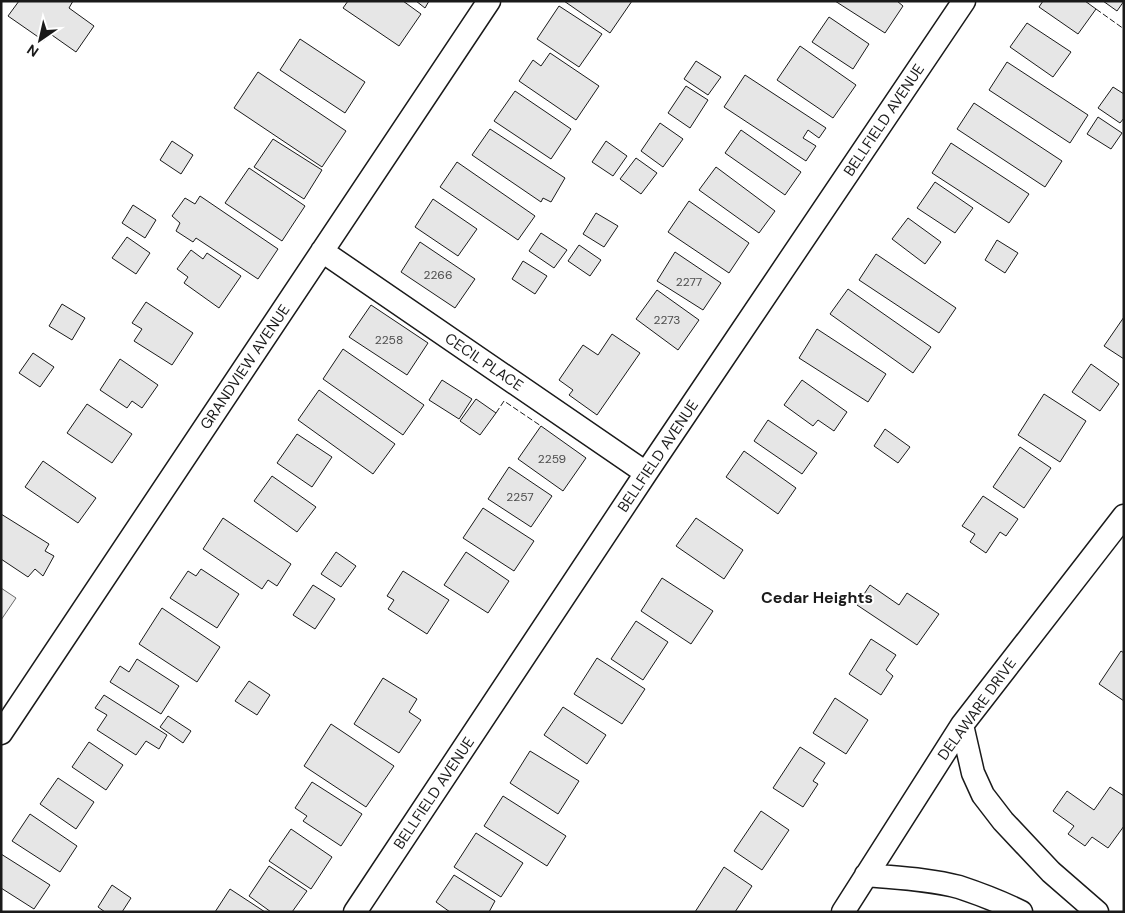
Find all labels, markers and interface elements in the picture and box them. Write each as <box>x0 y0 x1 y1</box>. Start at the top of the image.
north arrow <box>15 15 65 65</box>
text: N <box>23 40 42 61</box>
street label: BELLFIELD AVENUE <box>839 60 929 180</box>
house number: 2266 <box>424 267 452 283</box>
house number: 2277 <box>676 274 702 290</box>
street label: GRANDVIEW AVENUE <box>196 301 294 433</box>
house number: 2273 <box>654 312 680 328</box>
street label: CECIL PLACE <box>441 328 527 396</box>
house number: 2258 <box>375 332 403 348</box>
street label: BELLFIELD AVENUE <box>613 396 703 516</box>
house number: 2259 <box>538 451 566 467</box>
house number: 2257 <box>506 489 534 505</box>
district label: Cedar Heights <box>761 587 873 608</box>
street label: DELAWARE DRIVE <box>933 654 1021 764</box>
street label: BELLFIELD AVENUE <box>389 733 479 853</box>

